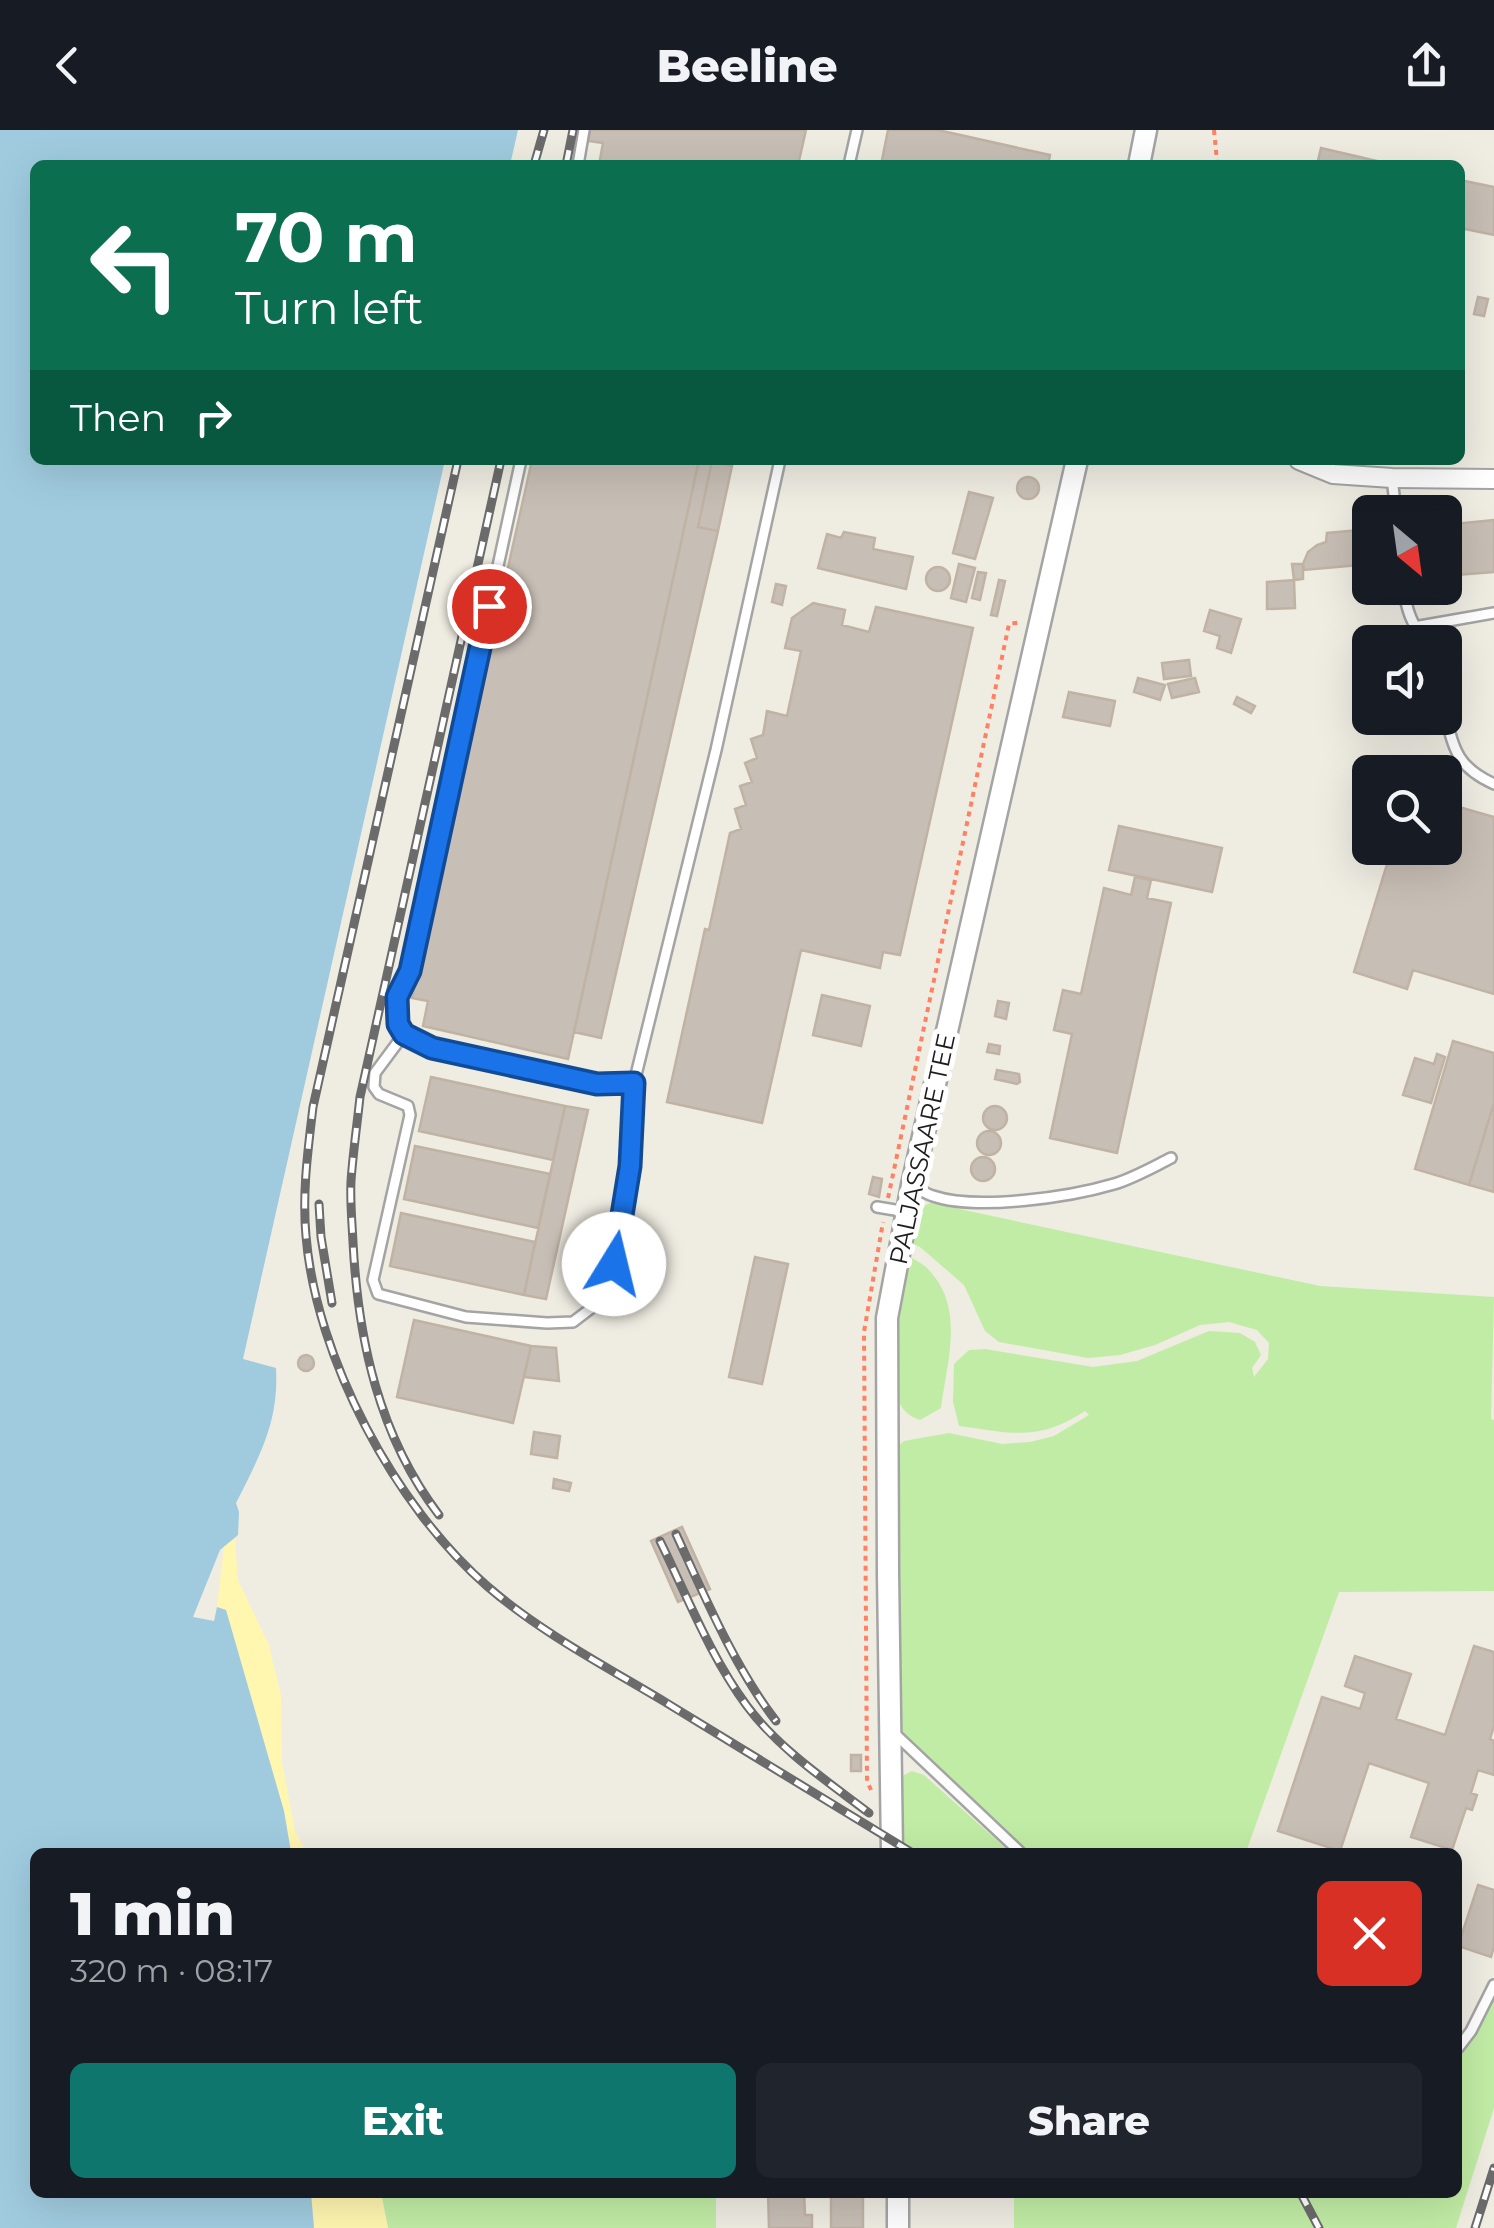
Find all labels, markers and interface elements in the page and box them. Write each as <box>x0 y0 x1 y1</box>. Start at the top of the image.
icon: back <box>40 38 95 93</box>
text: Beeline <box>656 38 838 93</box>
icon: share <box>1399 38 1454 93</box>
text: 70 m <box>235 194 418 280</box>
icon: left <box>70 200 200 330</box>
text: Turn left <box>235 280 423 335</box>
icon: right <box>186 390 241 445</box>
text: Then <box>70 394 166 441</box>
north arrow <box>1352 495 1462 605</box>
map controls <box>1352 495 1462 865</box>
pin <box>447 564 532 649</box>
icon: arrive <box>462 579 517 634</box>
button: sound <box>1352 625 1462 735</box>
button: search <box>1352 755 1462 865</box>
street label: PALJASSAARE TEE <box>883 1031 961 1267</box>
position arrow <box>562 1212 666 1316</box>
text: 1 min <box>70 1877 235 1950</box>
button: close <box>1317 1881 1422 1986</box>
text: 320 m · 08:17 <box>70 1951 273 1990</box>
button: Exit <box>70 2063 736 2178</box>
button: Share <box>756 2063 1422 2178</box>

